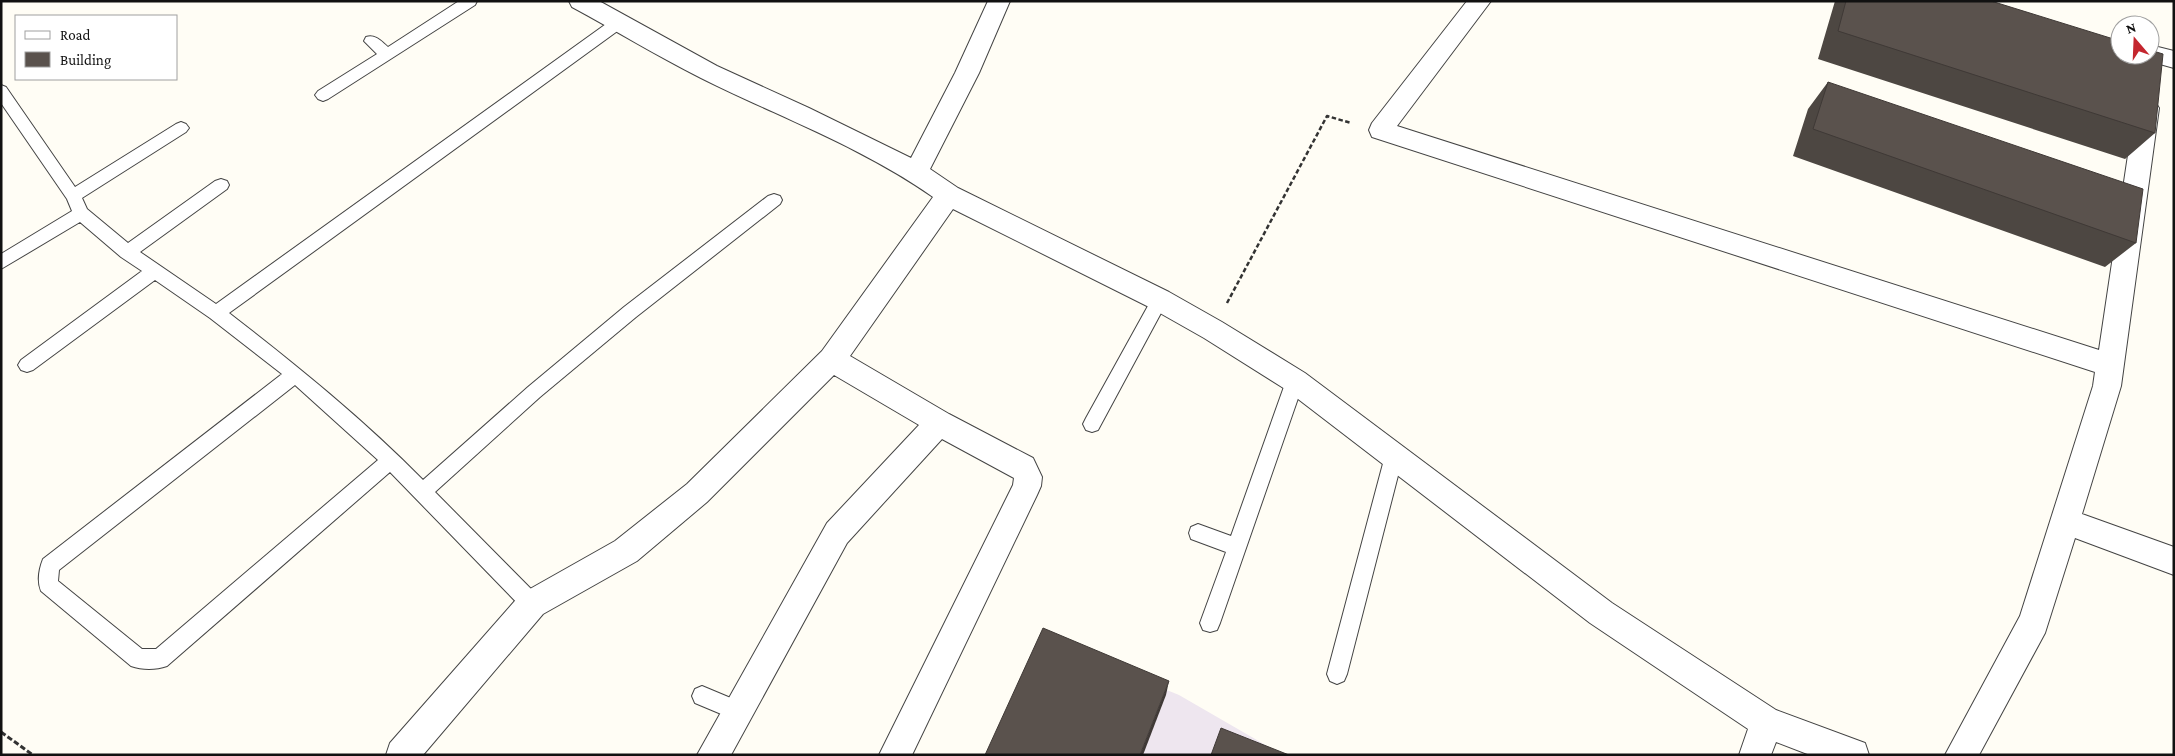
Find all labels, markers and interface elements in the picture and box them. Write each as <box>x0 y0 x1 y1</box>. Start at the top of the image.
legend <box>15 15 178 80</box>
north arrow <box>2110 15 2160 65</box>
text: N <box>2124 18 2138 37</box>
text: Road <box>60 27 91 43</box>
text: Building <box>60 52 111 69</box>

